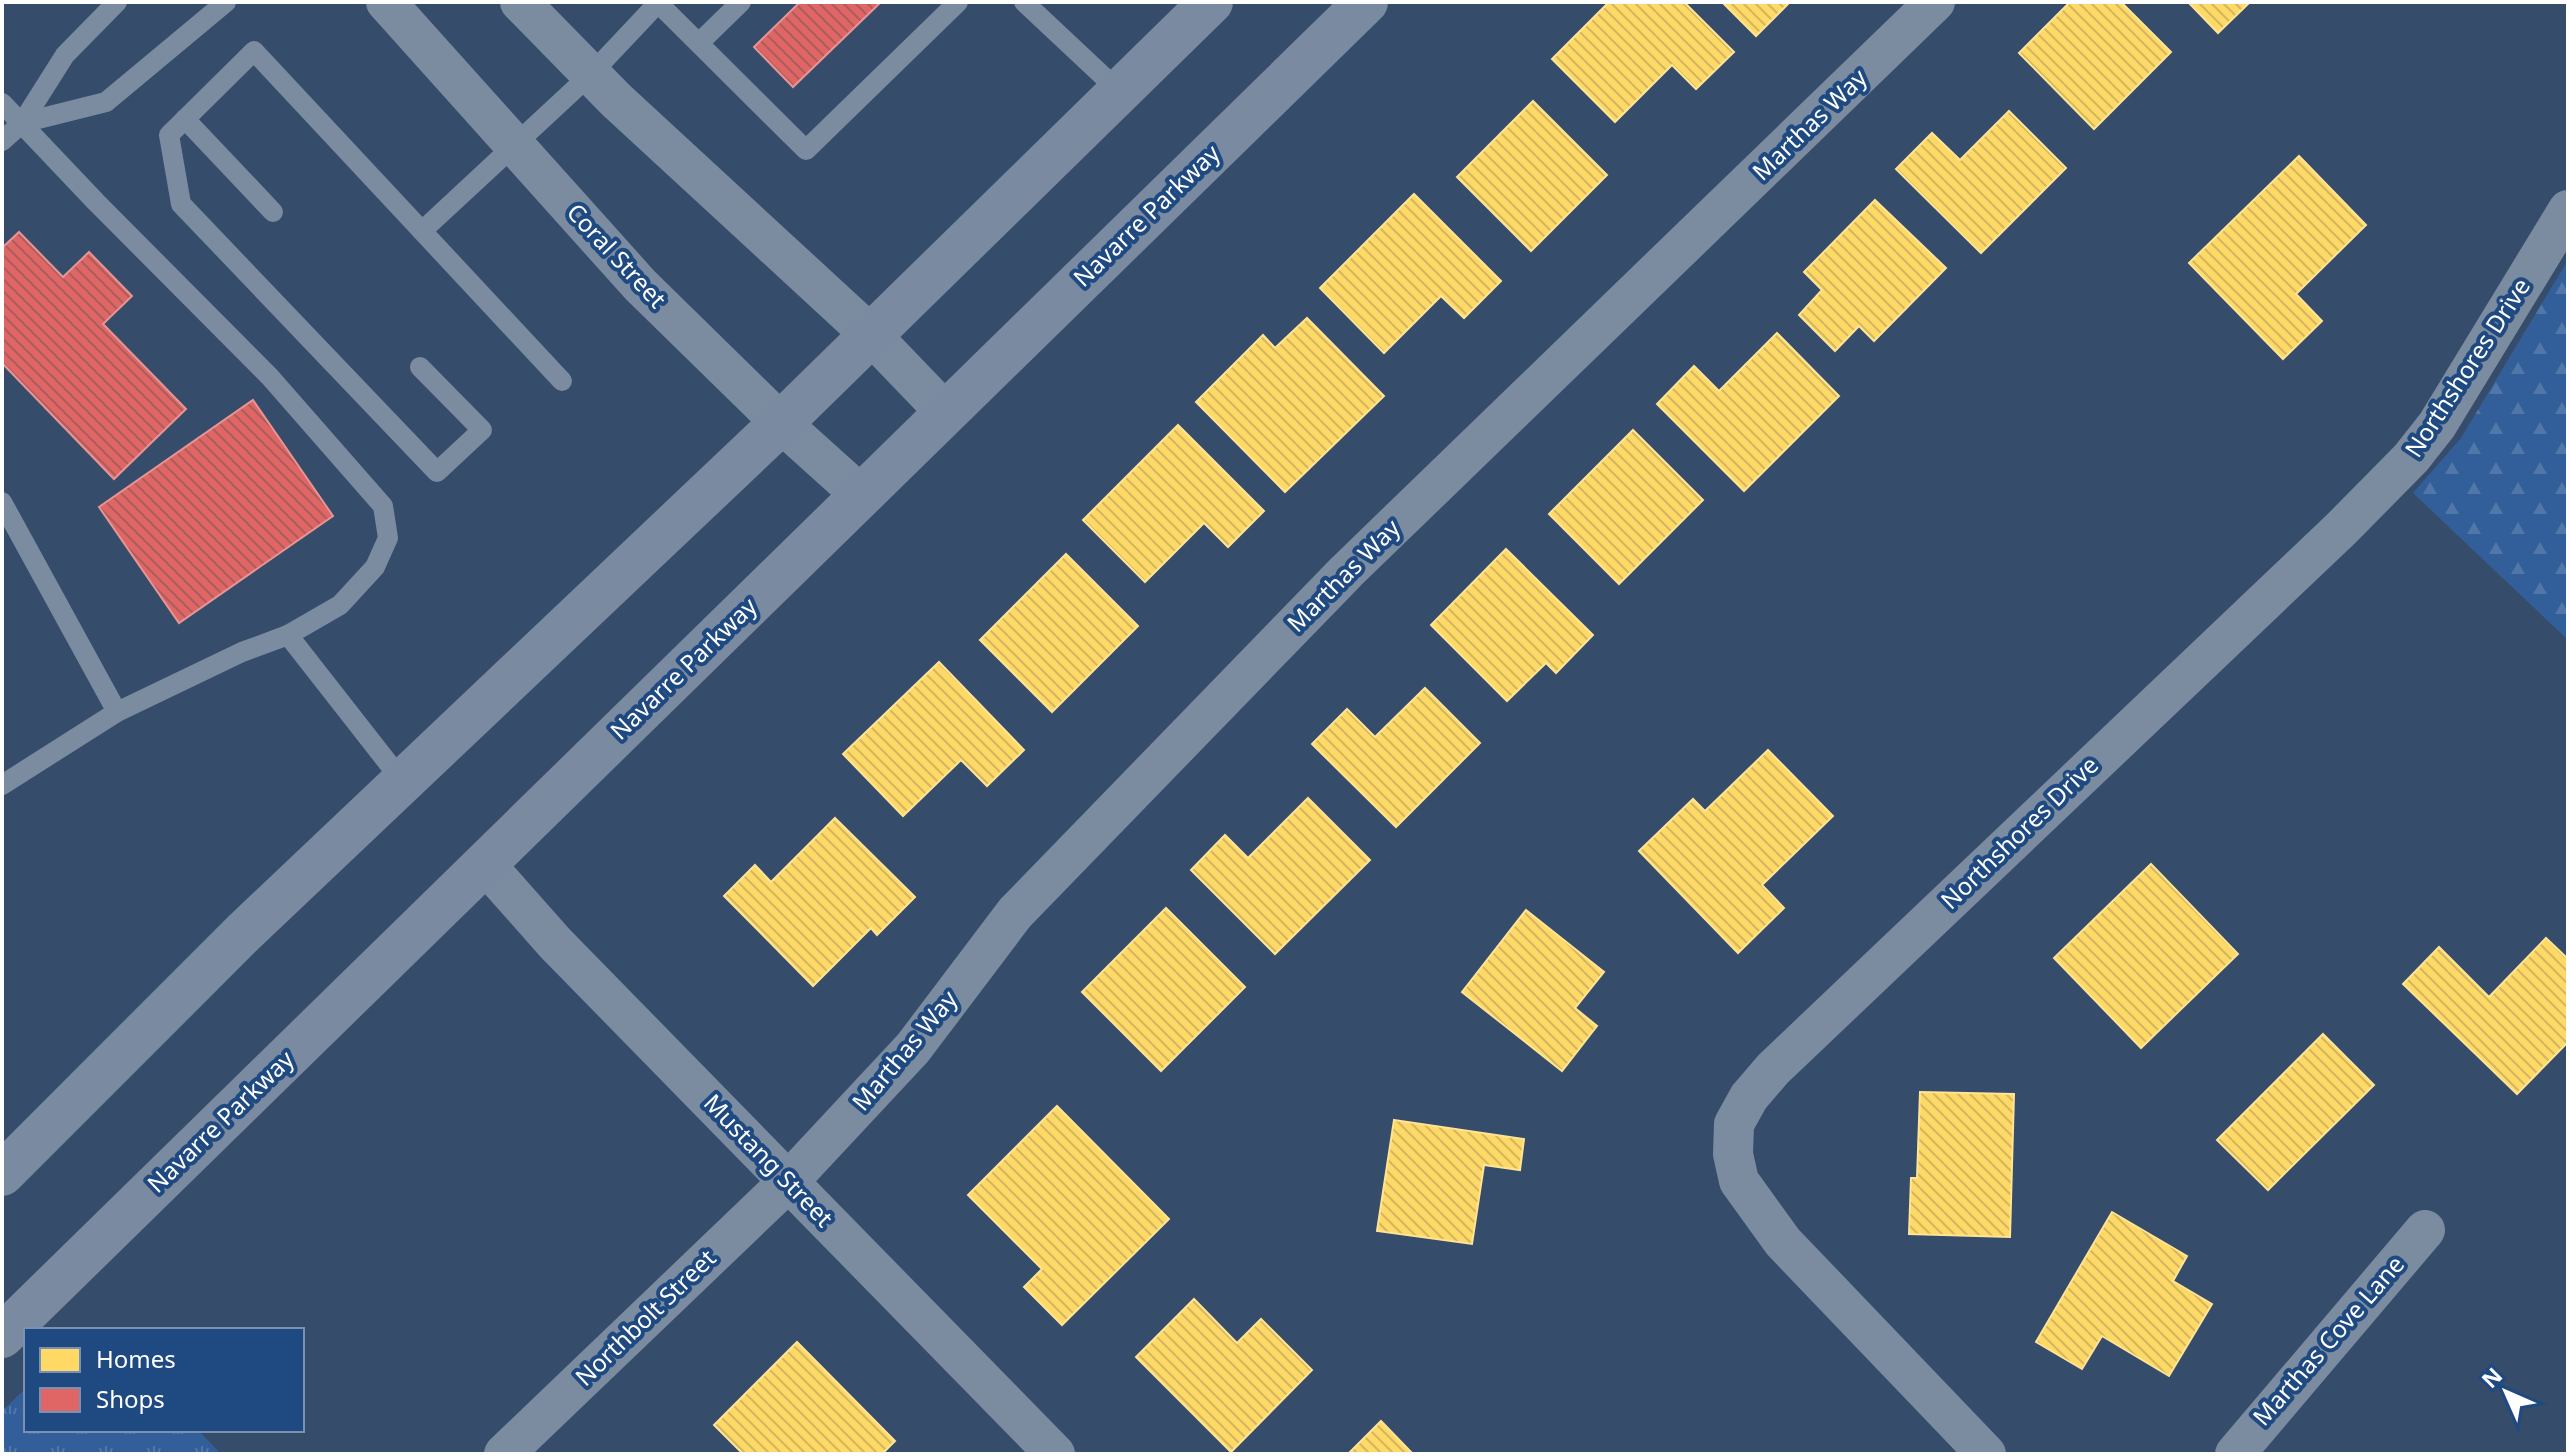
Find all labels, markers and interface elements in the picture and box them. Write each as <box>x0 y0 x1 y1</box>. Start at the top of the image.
street label: Marthas Way <box>1744 60 1874 187</box>
street label: Navarre Parkway <box>1066 136 1227 293</box>
street label: Coral Street <box>560 195 674 315</box>
street label: Northshores Drive <box>2397 271 2537 463</box>
street label: Marthas Way <box>1279 511 1407 639</box>
street label: Navarre Parkway <box>603 589 764 746</box>
street label: Northshores Drive <box>1933 748 2105 916</box>
street label: Marthas Way <box>844 982 964 1117</box>
street label: Navarre Parkway <box>140 1042 301 1199</box>
street label: Mustang Street <box>697 1086 841 1234</box>
street label: Northbolt Street <box>567 1241 723 1393</box>
street label: Marthas Cove Lane <box>2245 1248 2411 1432</box>
legend <box>24 1328 304 1432</box>
text: Homes <box>96 1342 176 1375</box>
north arrow <box>2466 1352 2546 1432</box>
text: N <box>2474 1360 2508 1394</box>
text: Shops <box>96 1382 165 1415</box>

